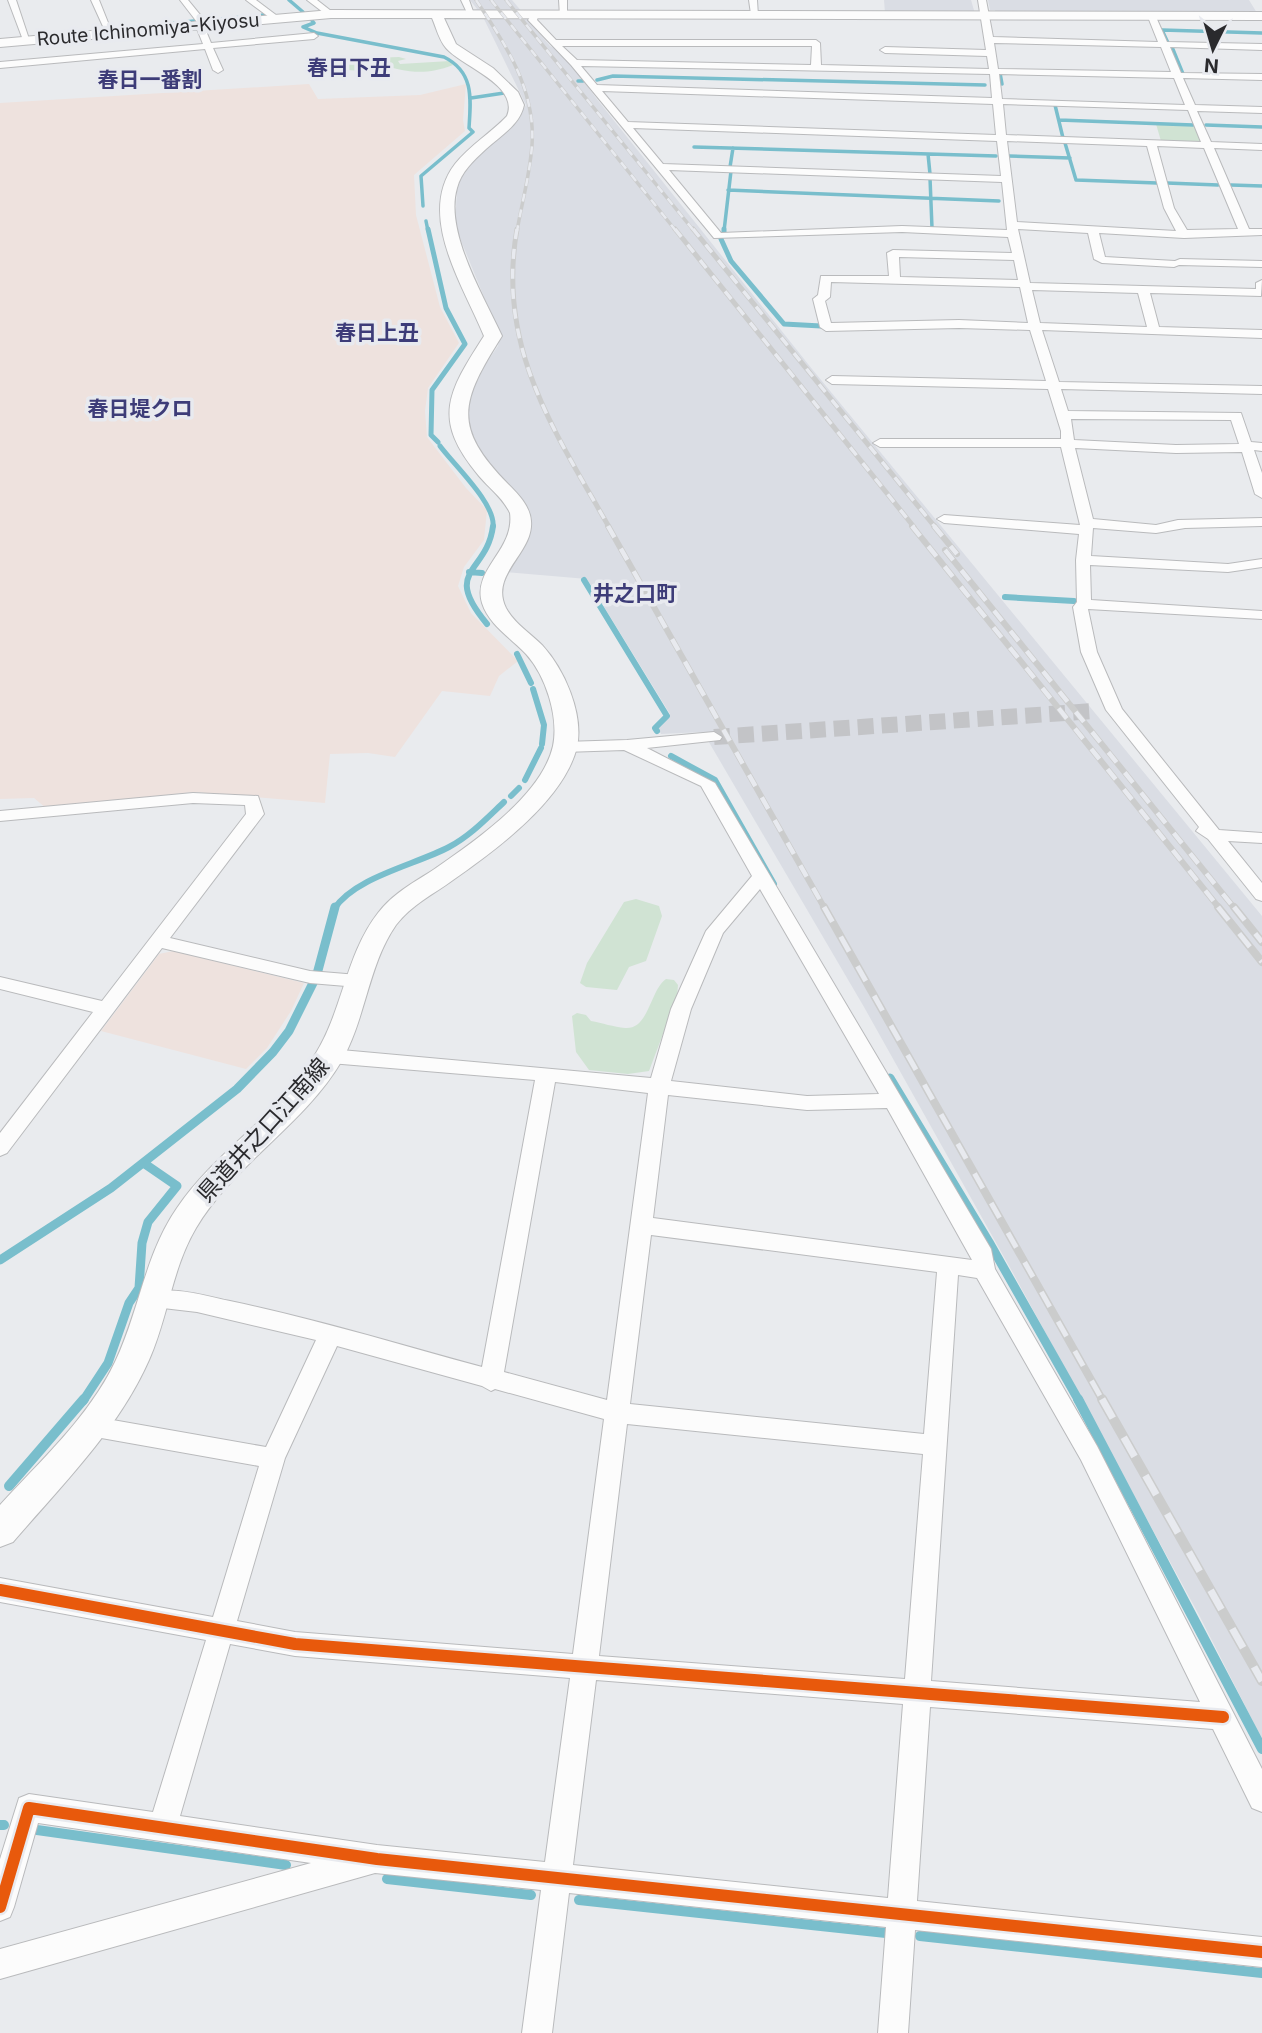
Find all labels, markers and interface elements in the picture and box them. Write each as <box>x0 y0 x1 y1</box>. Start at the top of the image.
street label: Route Ichinomiya-Kiyosu <box>36 8 260 51</box>
north arrow <box>1178 14 1248 84</box>
text: N <box>1203 53 1220 78</box>
district label: 春日下丑 <box>307 55 391 80</box>
district label: 春日一番割 <box>98 67 203 92</box>
district label: 春日上丑 <box>335 320 419 345</box>
district label: 春日堤クロ <box>88 396 193 421</box>
district label: 井之口町 <box>593 581 677 606</box>
street label: 県道井之口江南線 <box>191 1052 335 1208</box>

